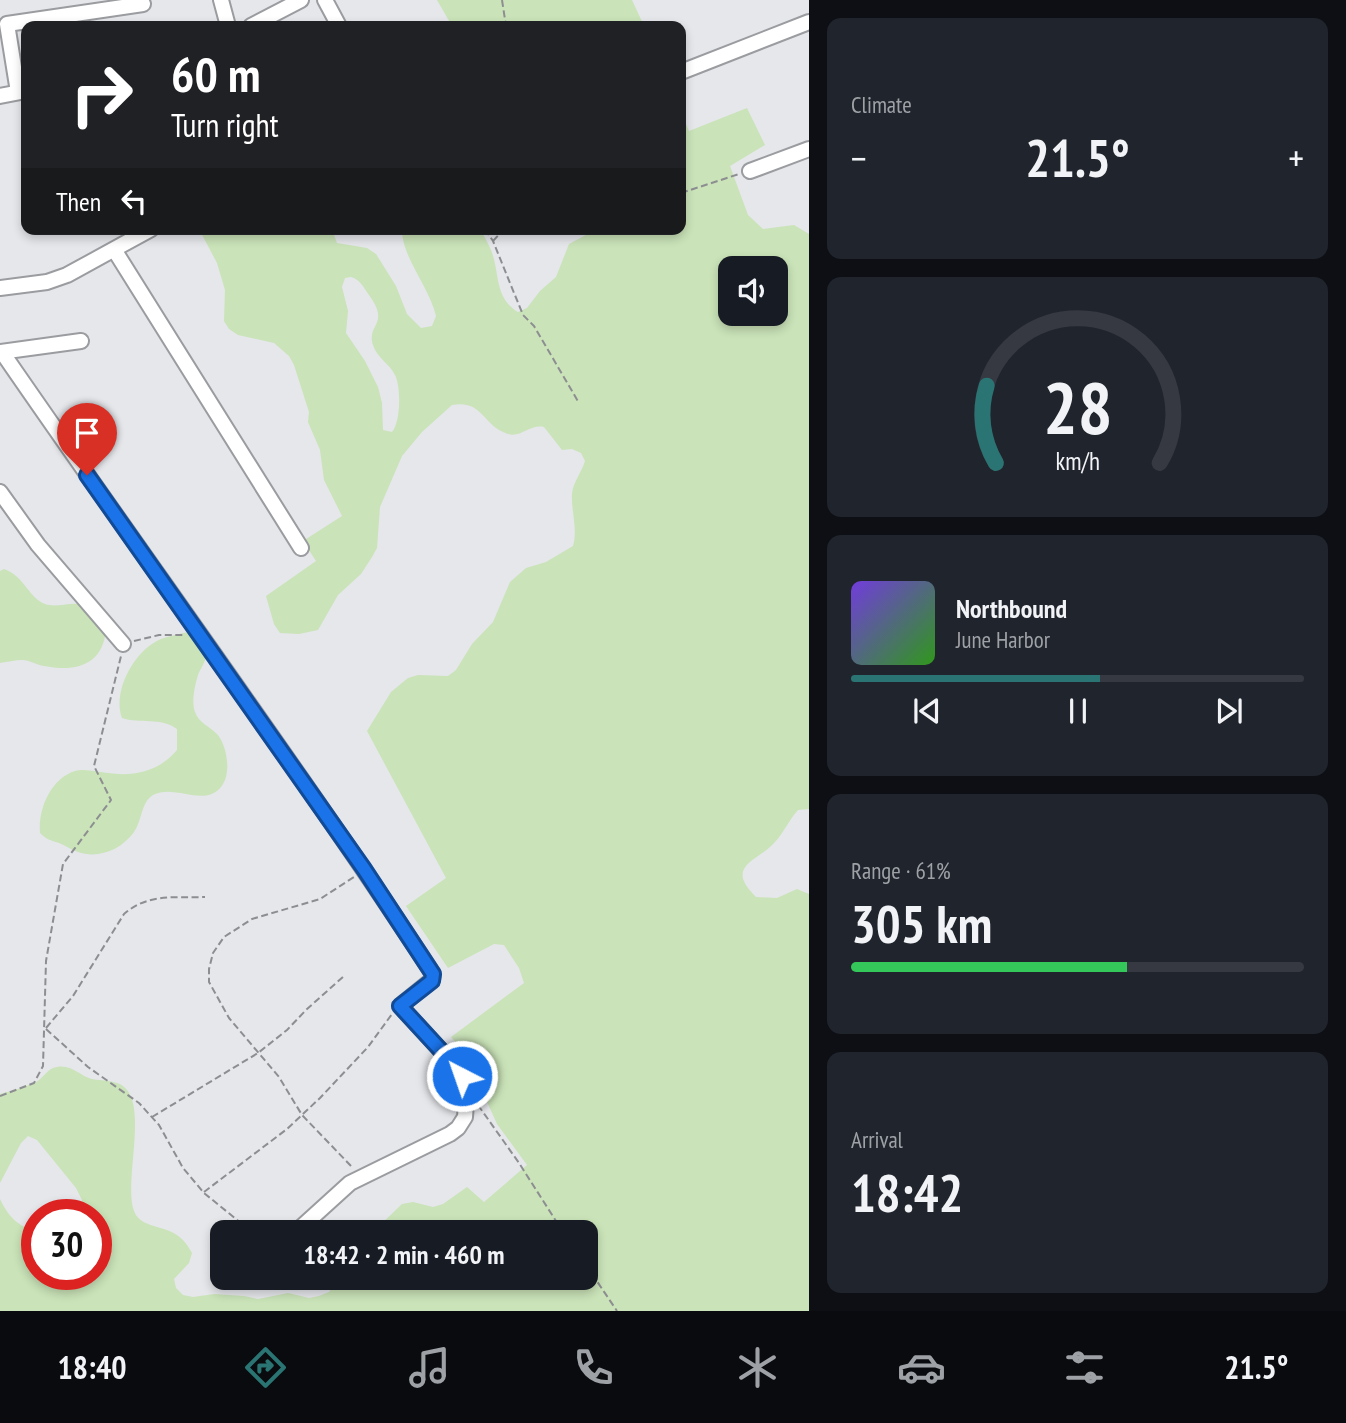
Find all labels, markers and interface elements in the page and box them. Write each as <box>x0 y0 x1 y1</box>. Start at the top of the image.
text: 60 m <box>171 42 260 106</box>
icon: right <box>56 49 147 140</box>
text: Climate <box>851 90 912 119</box>
text: Turn right <box>171 104 279 146</box>
text: 21.5° <box>1025 124 1130 191</box>
text: − <box>851 133 867 182</box>
text: + <box>1288 133 1304 182</box>
icon: left <box>115 182 153 220</box>
text: Then <box>56 185 101 218</box>
map controls <box>718 256 788 326</box>
button: sound <box>718 256 788 326</box>
text: 28 <box>1043 359 1112 453</box>
pin <box>57 403 117 475</box>
icon: arrive <box>68 414 106 452</box>
text: km/h <box>1055 445 1100 477</box>
text: Northbound <box>956 592 1067 625</box>
text: June Harbor <box>956 625 1050 654</box>
icon: previous <box>908 692 946 730</box>
icon: pause <box>1059 692 1097 730</box>
icon: next <box>1210 692 1248 730</box>
text: Range · 61% <box>851 856 951 885</box>
text: 305 km <box>851 890 992 957</box>
position arrow <box>425 1039 499 1113</box>
text: Arrival <box>851 1125 903 1154</box>
text: 18:42 <box>851 1159 963 1226</box>
speed limit sign: 30 <box>21 1199 112 1290</box>
text: 18:42 · 2 min · 460 m <box>304 1238 504 1271</box>
icon: directions <box>241 1343 290 1392</box>
icon: music <box>405 1343 454 1392</box>
icon: phone <box>569 1343 618 1392</box>
icon: climate <box>733 1343 782 1392</box>
icon: car <box>897 1343 946 1392</box>
icon: filters <box>1060 1343 1109 1392</box>
text: 18:40 <box>57 1346 127 1388</box>
text: 21.5° <box>1224 1346 1289 1388</box>

